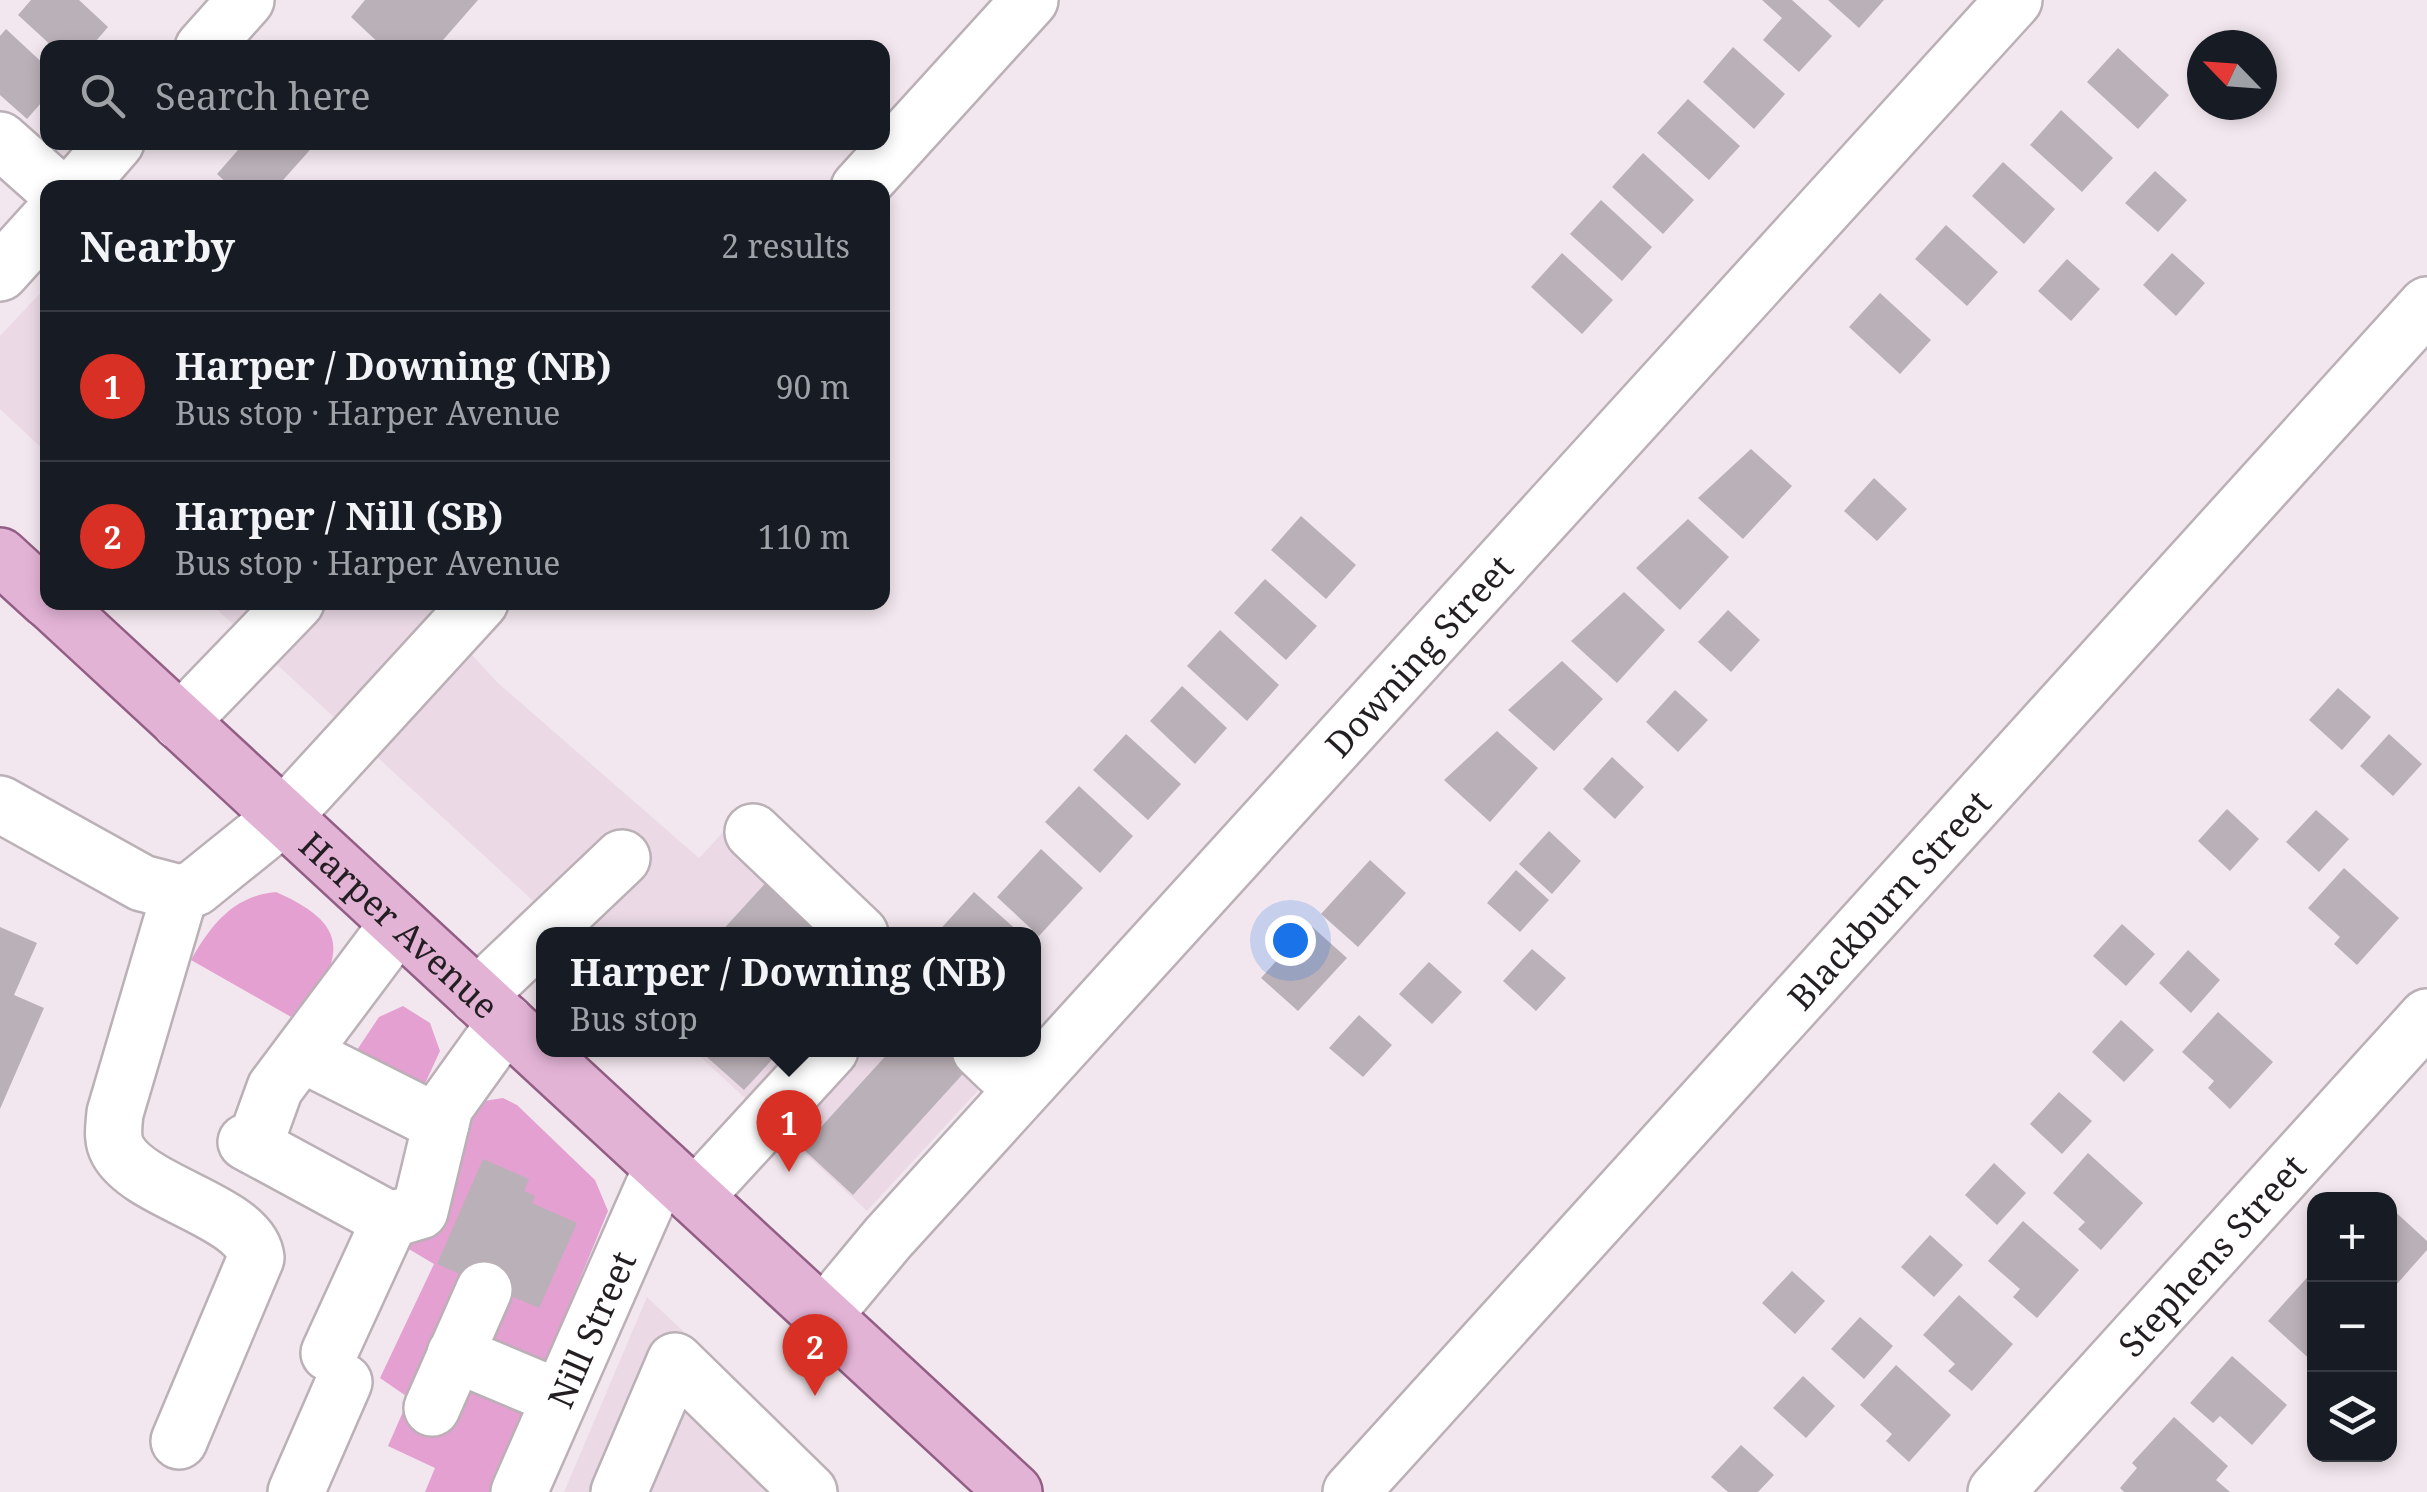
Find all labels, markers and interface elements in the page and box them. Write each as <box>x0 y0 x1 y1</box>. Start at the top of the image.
north arrow <box>2187 30 2277 120</box>
search box <box>40 40 890 150</box>
icon: search <box>75 68 130 123</box>
text: Search here <box>155 69 371 121</box>
text: Nearby <box>80 217 235 274</box>
text: 2 results <box>721 224 850 267</box>
text: Harper / Downing (NB) <box>175 339 612 391</box>
text: 1 <box>103 365 122 408</box>
text: 90 m <box>776 365 850 408</box>
text: Bus stop · Harper Avenue <box>175 391 560 434</box>
text: Harper / Nill (SB) <box>175 489 504 541</box>
text: 2 <box>103 515 122 558</box>
text: 110 m <box>758 515 850 558</box>
text: Bus stop · Harper Avenue <box>175 541 560 584</box>
street label: Downing Street <box>1314 544 1522 766</box>
street label: Blackburn Street <box>1777 779 2000 1019</box>
street label: Harper Avenue <box>290 821 509 1028</box>
your location <box>1265 915 1316 966</box>
popup <box>536 927 1041 1057</box>
text: Harper / Downing (NB) <box>570 945 1007 997</box>
text: Bus stop <box>570 997 698 1040</box>
pin: 1 <box>756 1090 822 1172</box>
street label: Stephens Street <box>2107 1144 2315 1366</box>
map controls <box>2307 1192 2397 1462</box>
button: + <box>2307 1192 2397 1282</box>
street label: Nill Street <box>536 1243 646 1415</box>
button: − <box>2307 1282 2397 1372</box>
pin: 2 <box>782 1314 848 1396</box>
button: layers <box>2307 1372 2397 1462</box>

